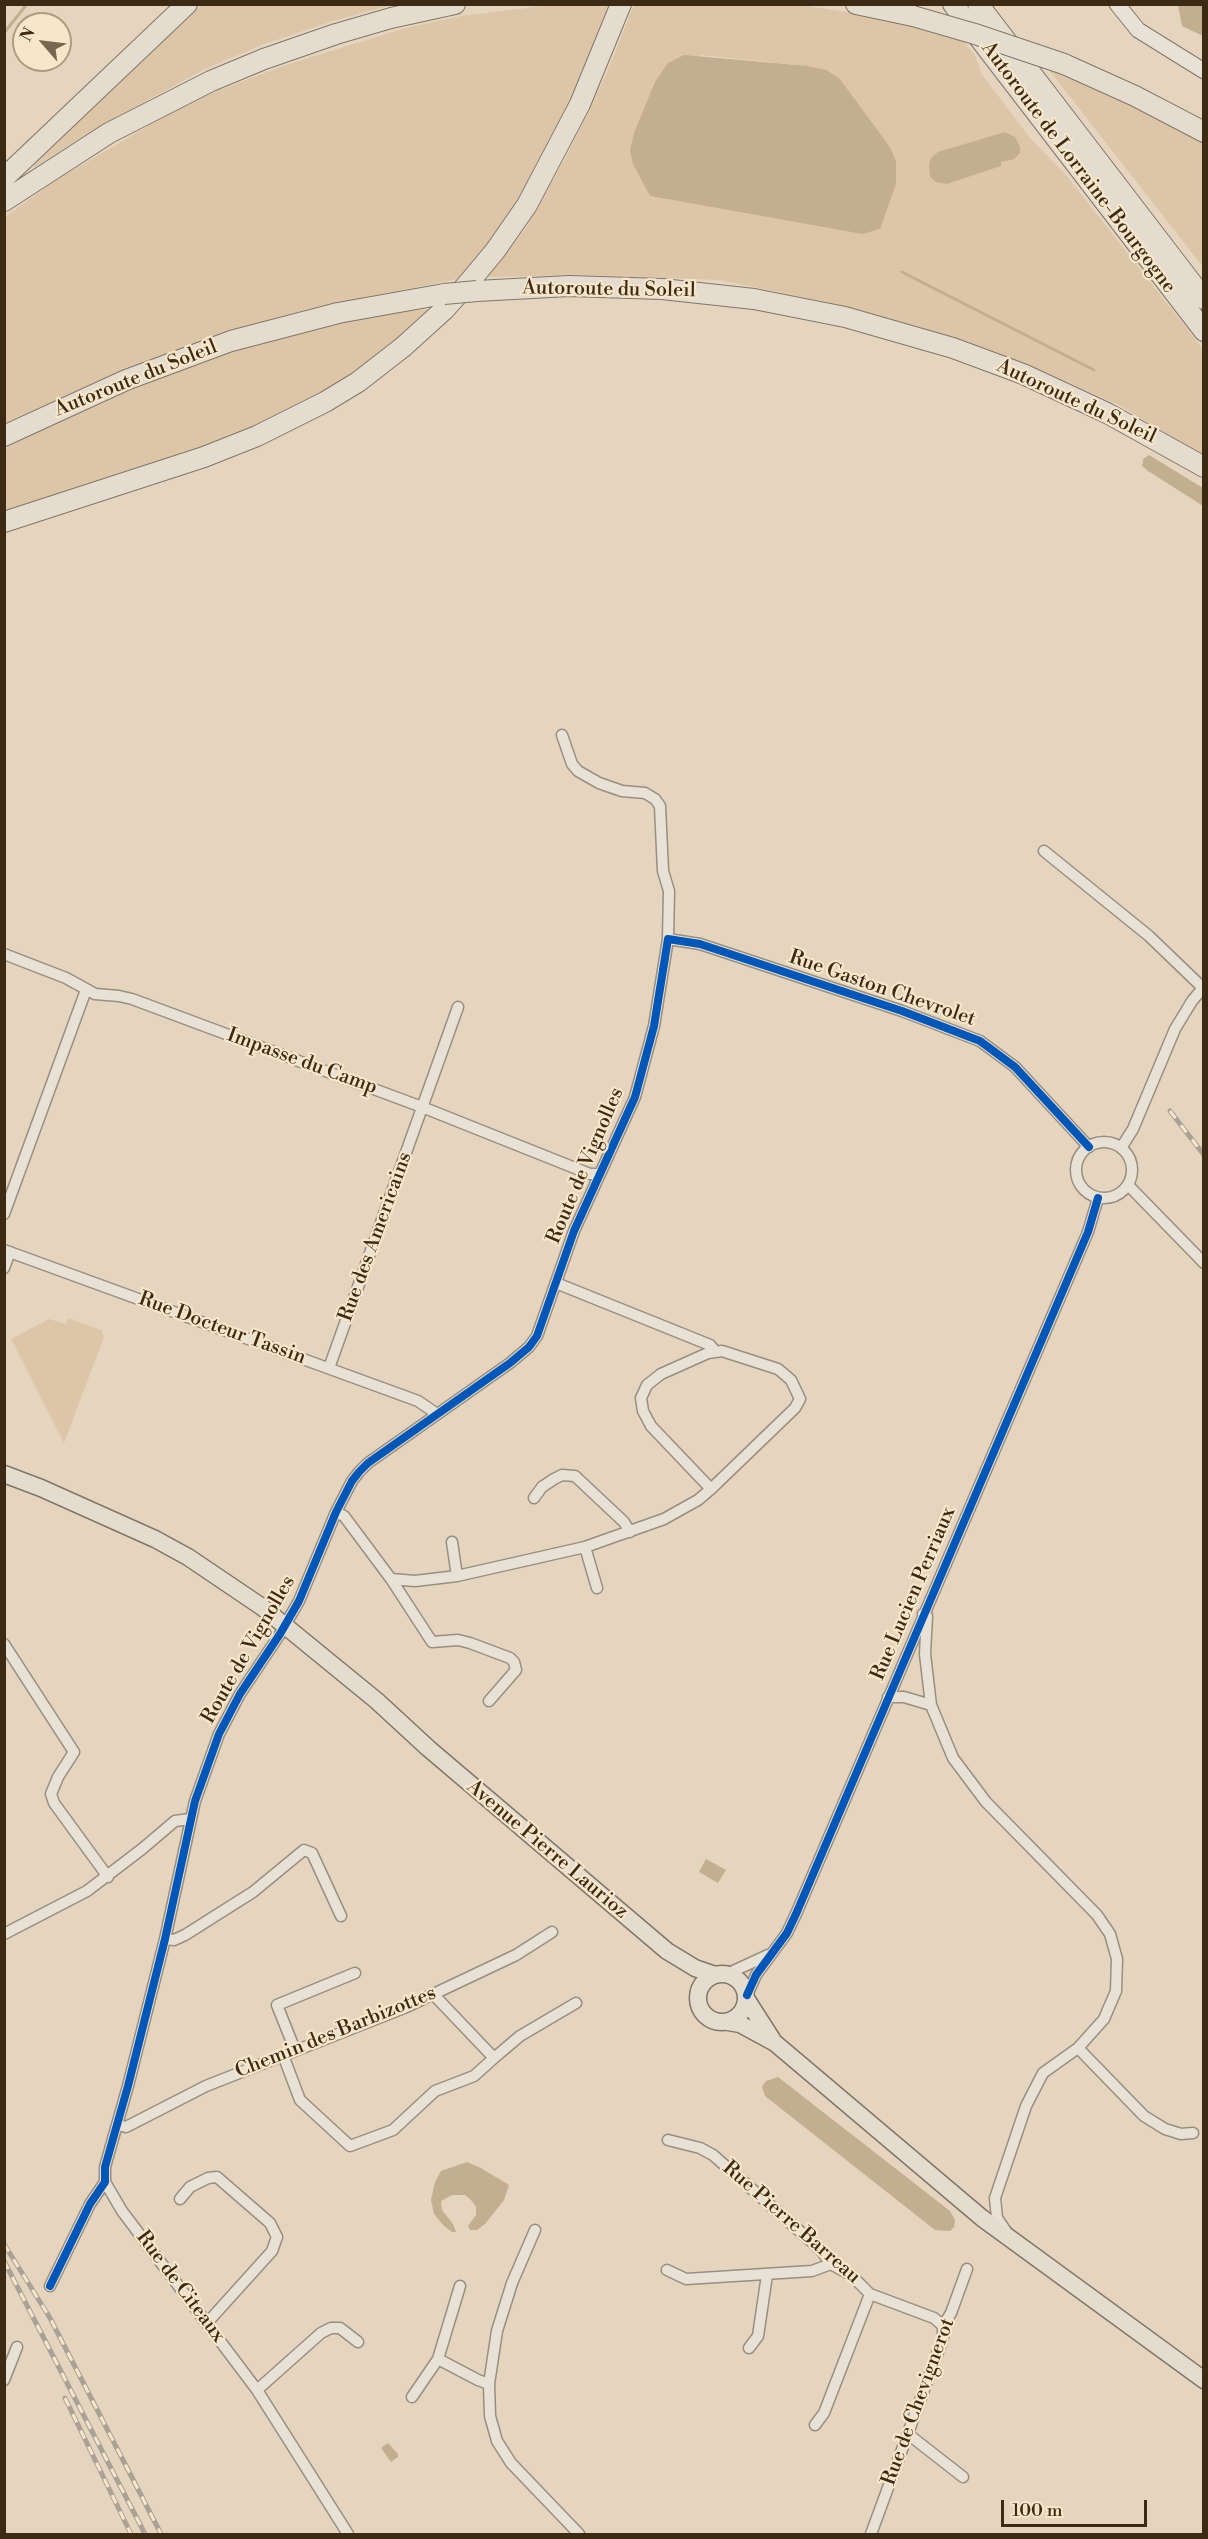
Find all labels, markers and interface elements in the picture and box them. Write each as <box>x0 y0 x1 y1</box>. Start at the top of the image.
north arrow <box>12 12 72 72</box>
text: N <box>16 24 40 45</box>
street label: Autoroute de Lorraine-Bourgogne <box>976 38 1180 298</box>
street label: Autoroute du Soleil <box>522 276 696 304</box>
street label: Autoroute du Soleil <box>51 335 221 423</box>
street label: Autoroute du Soleil <box>992 354 1160 450</box>
street label: Rue Gaston Chevrolet <box>786 946 978 1032</box>
street label: Impasse du Camp <box>224 1024 380 1100</box>
street label: Route de Vignolles <box>542 1084 630 1248</box>
street label: Rue des Americains <box>334 1149 418 1325</box>
street label: Rue Docteur Tassin <box>135 1288 309 1370</box>
street label: Rue Lucien Perriaux <box>867 1504 961 1684</box>
street label: Route de Vignolles <box>197 1572 301 1728</box>
street label: Avenue Pierre Laurioz <box>461 1775 633 1925</box>
street label: Chemin des Barbizottes <box>232 1982 440 2084</box>
street label: Rue Pierre Barreau <box>717 2157 865 2289</box>
street label: Rue de Citeaux <box>130 2226 230 2348</box>
street label: Rue de Chevignerot <box>878 2315 960 2489</box>
scale bar <box>1004 2488 1150 2526</box>
text: 100 m <box>1012 2499 1063 2522</box>

